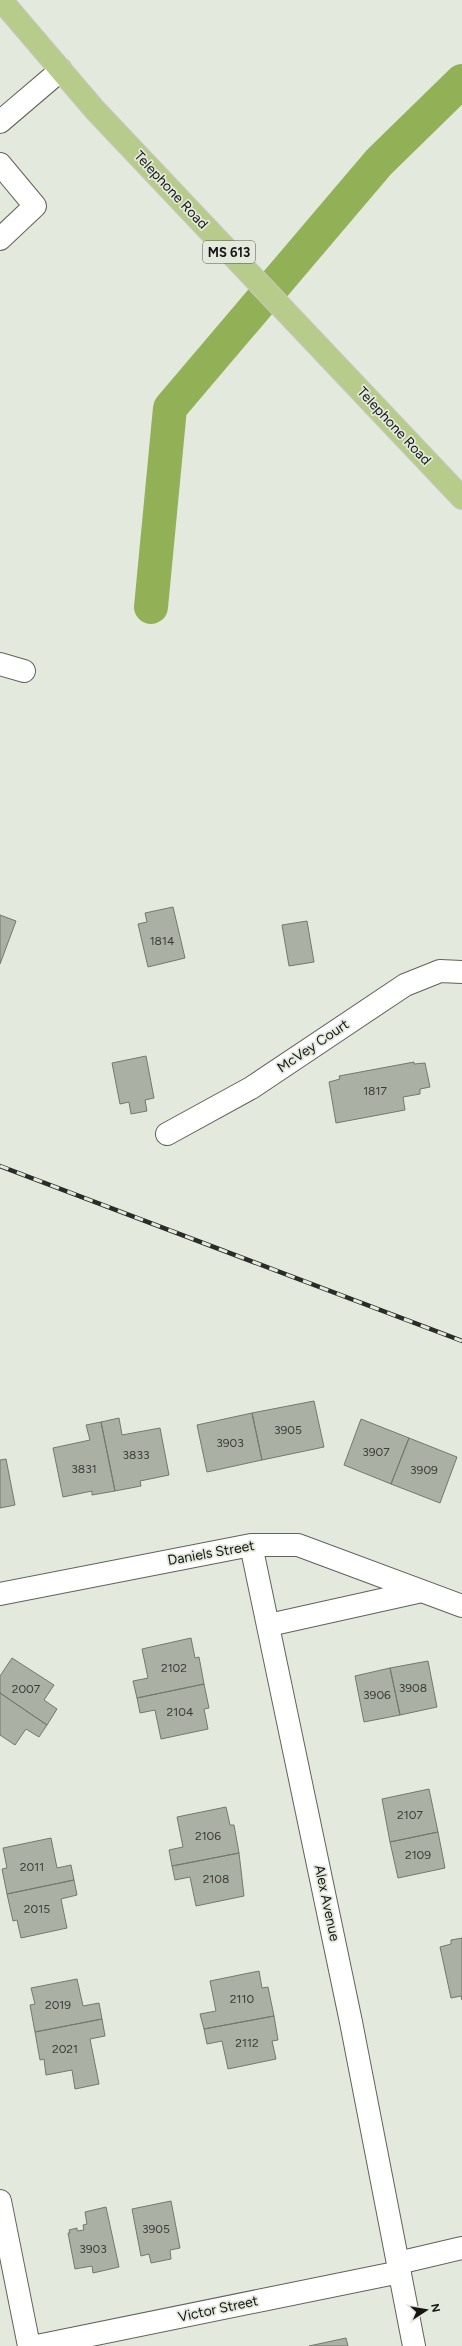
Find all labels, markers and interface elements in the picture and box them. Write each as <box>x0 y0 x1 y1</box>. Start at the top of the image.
street label: Telephone Road <box>130 147 212 233</box>
road number: MS 613 <box>203 241 255 263</box>
street label: Telephone Road <box>353 383 435 469</box>
house number: 1814 <box>150 934 175 948</box>
street label: McVey Court <box>274 1016 352 1076</box>
house number: 1817 <box>363 1084 387 1098</box>
house number: 3905 <box>274 1423 302 1437</box>
house number: 3903 <box>216 1436 244 1450</box>
house number: 3907 <box>362 1445 390 1459</box>
house number: 3833 <box>123 1448 149 1462</box>
house number: 3831 <box>71 1462 97 1476</box>
house number: 3909 <box>410 1463 438 1477</box>
street label: Daniels Street <box>166 1537 256 1569</box>
house number: 2102 <box>161 1661 187 1675</box>
house number: 3908 <box>399 1681 427 1695</box>
house number: 2007 <box>12 1682 41 1696</box>
house number: 3906 <box>363 1688 391 1702</box>
house number: 2104 <box>167 1705 194 1719</box>
house number: 2107 <box>397 1808 423 1822</box>
house number: 2106 <box>195 1829 221 1843</box>
house number: 2109 <box>405 1848 431 1862</box>
house number: 2011 <box>20 1860 44 1874</box>
street label: Alex Avenue <box>311 1863 343 1943</box>
house number: 2108 <box>203 1872 229 1886</box>
house number: 2015 <box>24 1902 50 1916</box>
house number: 2110 <box>230 1992 254 2006</box>
house number: 2019 <box>45 1998 71 2012</box>
house number: 2112 <box>235 2036 259 2050</box>
house number: 2021 <box>52 2042 78 2056</box>
house number: 3905 <box>142 2222 170 2236</box>
house number: 3903 <box>79 2242 107 2256</box>
north arrow <box>406 2290 446 2330</box>
street label: Victor Street <box>176 2292 260 2326</box>
text: N <box>428 2303 443 2314</box>

